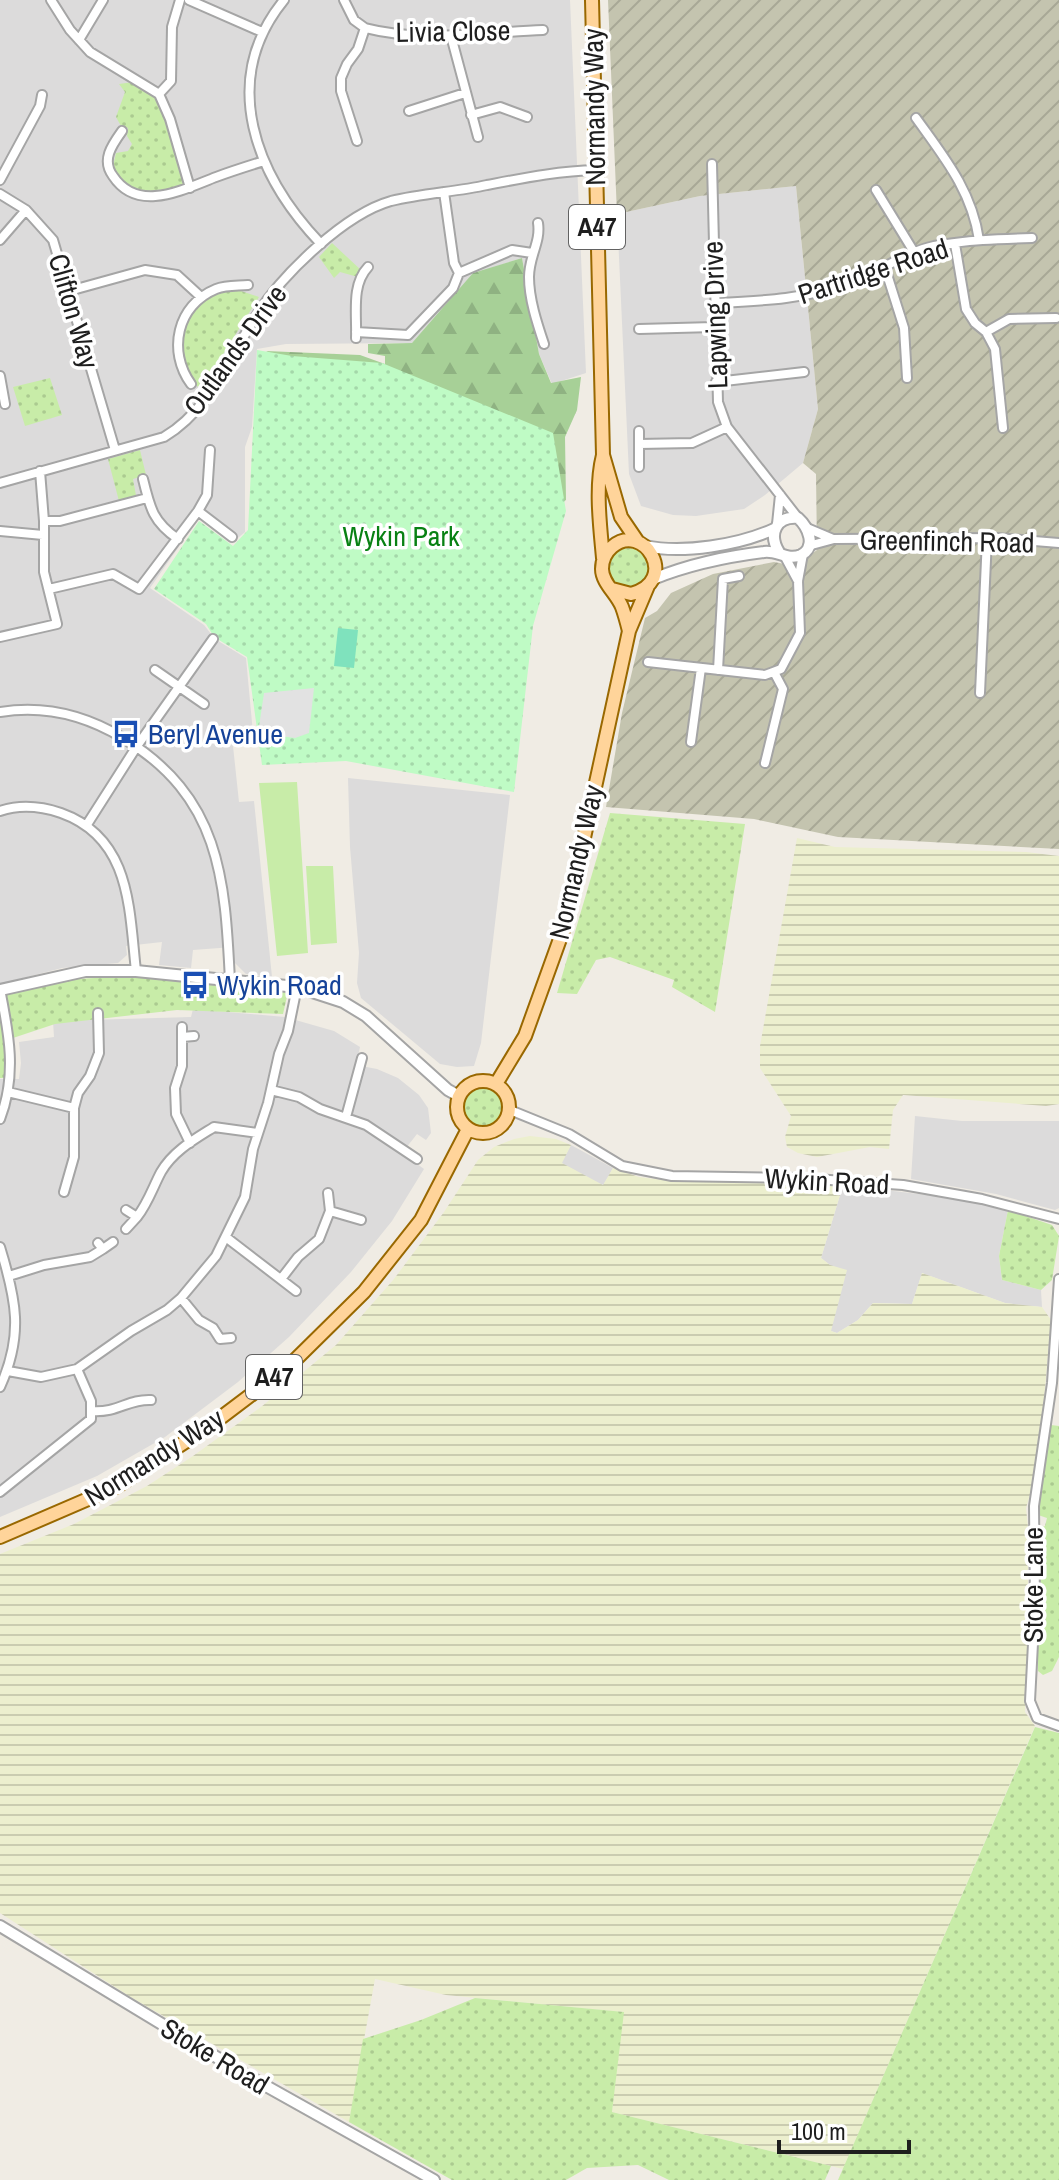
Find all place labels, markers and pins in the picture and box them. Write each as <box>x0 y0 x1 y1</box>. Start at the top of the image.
place label: Beryl Avenue <box>148 715 283 753</box>
bus stop icon: Beryl Avenue <box>111 719 141 749</box>
place label: Wykin Road <box>217 966 342 1004</box>
bus stop icon: Wykin Road <box>180 970 210 1000</box>

